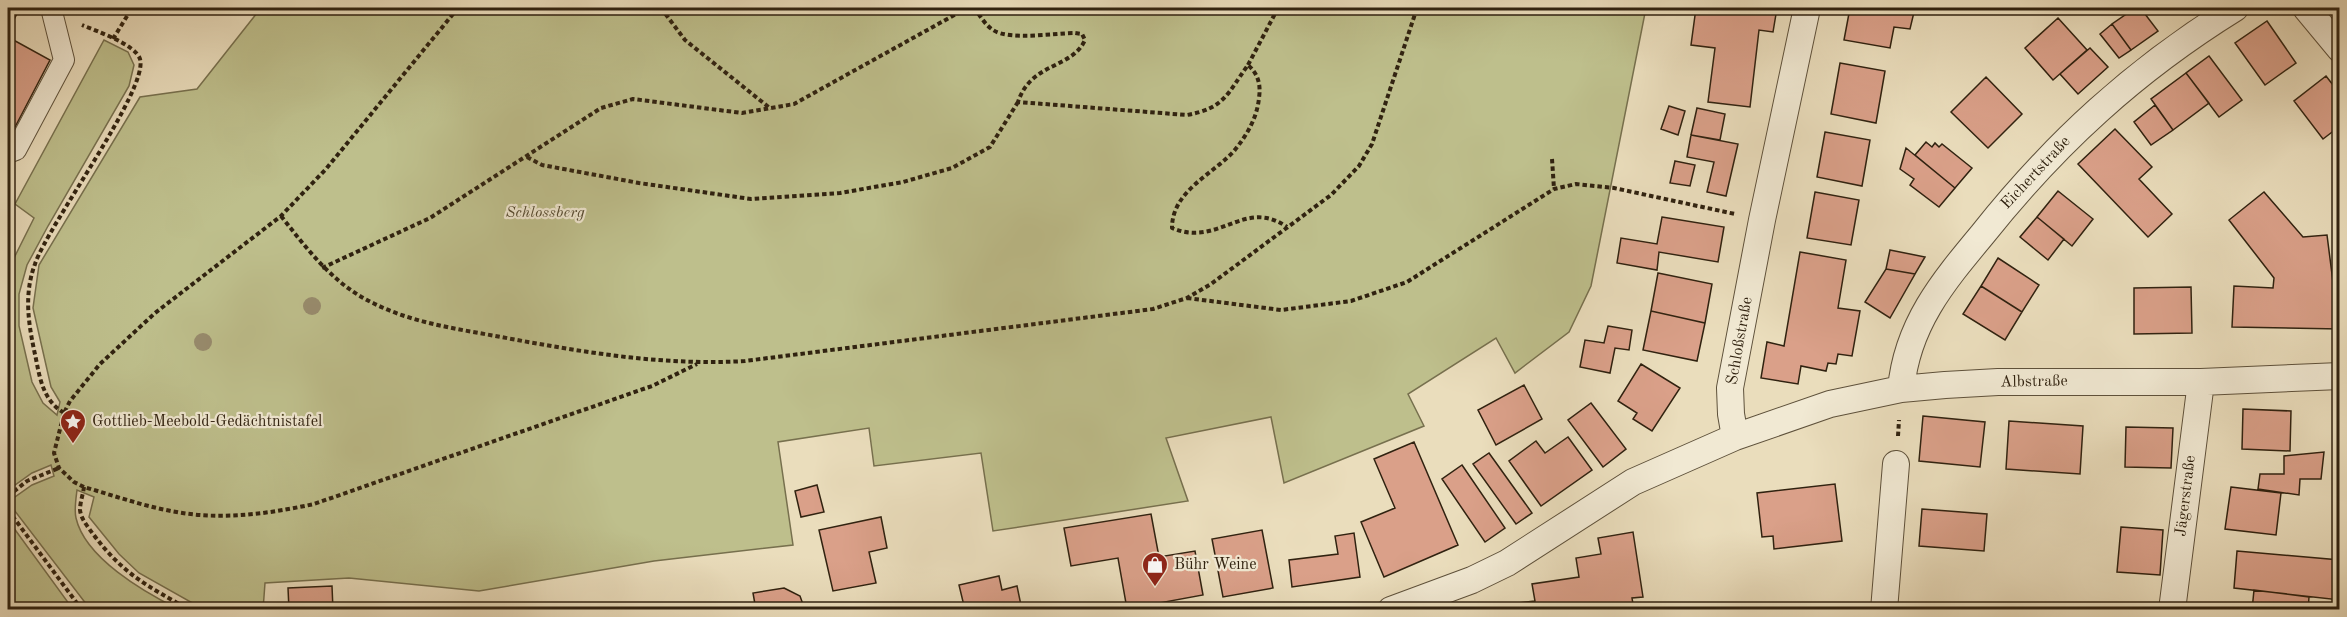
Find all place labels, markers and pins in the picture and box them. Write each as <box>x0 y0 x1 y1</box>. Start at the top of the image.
place icon: Gottlieb-Meebold-Gedächtnistafel <box>58 407 88 445</box>
place label: Gottlieb-Meebold-Gedächtnistafel <box>92 414 322 430</box>
shop icon: Bühr Weine <box>1140 550 1170 588</box>
place label: Bühr Weine <box>1174 557 1257 573</box>

